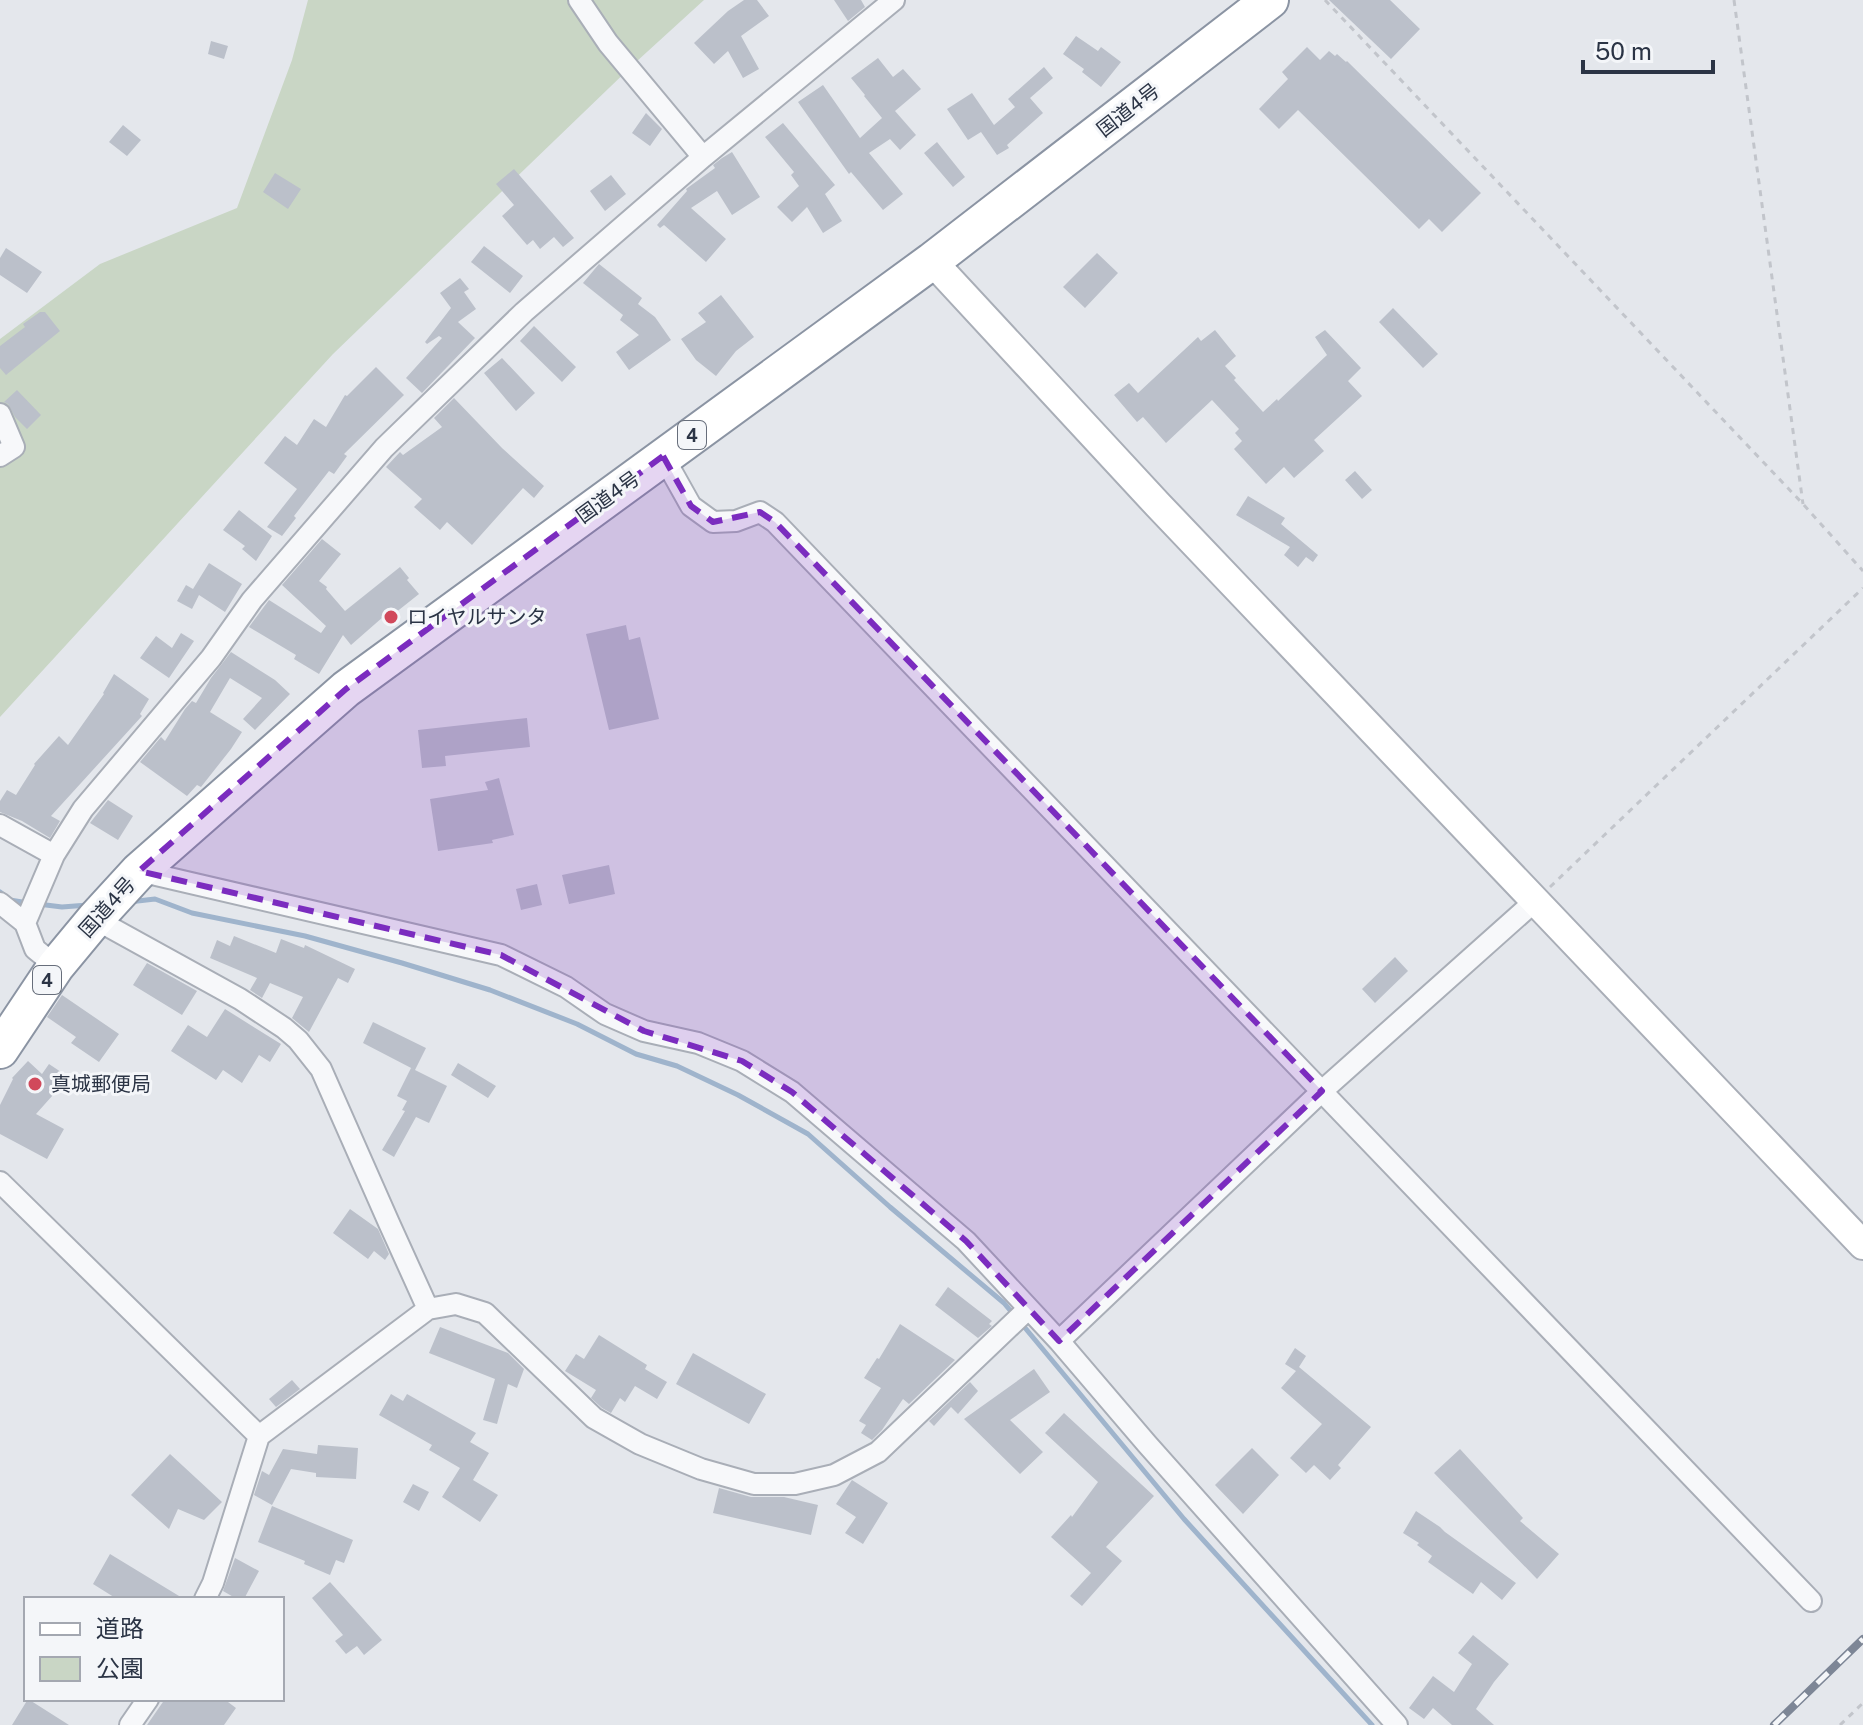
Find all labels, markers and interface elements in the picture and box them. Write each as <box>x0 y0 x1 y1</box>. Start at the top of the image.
scale bar <box>1583 24 1713 74</box>
text: 50 m <box>1595 37 1652 65</box>
street label: 国道4号 <box>1092 78 1164 142</box>
road number: 4 <box>678 421 706 449</box>
street label: 国道4号 <box>572 466 644 528</box>
place label: ロイヤルサンタ <box>407 605 546 629</box>
marker: ロイヤルサンタ <box>382 608 400 626</box>
street label: 国道4号 <box>74 872 140 942</box>
road number: 4 <box>33 966 61 994</box>
place label: 真城郵便局 <box>51 1072 151 1096</box>
marker: 真城郵便局 <box>26 1075 44 1093</box>
legend <box>24 1597 284 1701</box>
text: 道路 <box>96 1614 144 1642</box>
text: 公園 <box>96 1654 144 1682</box>

